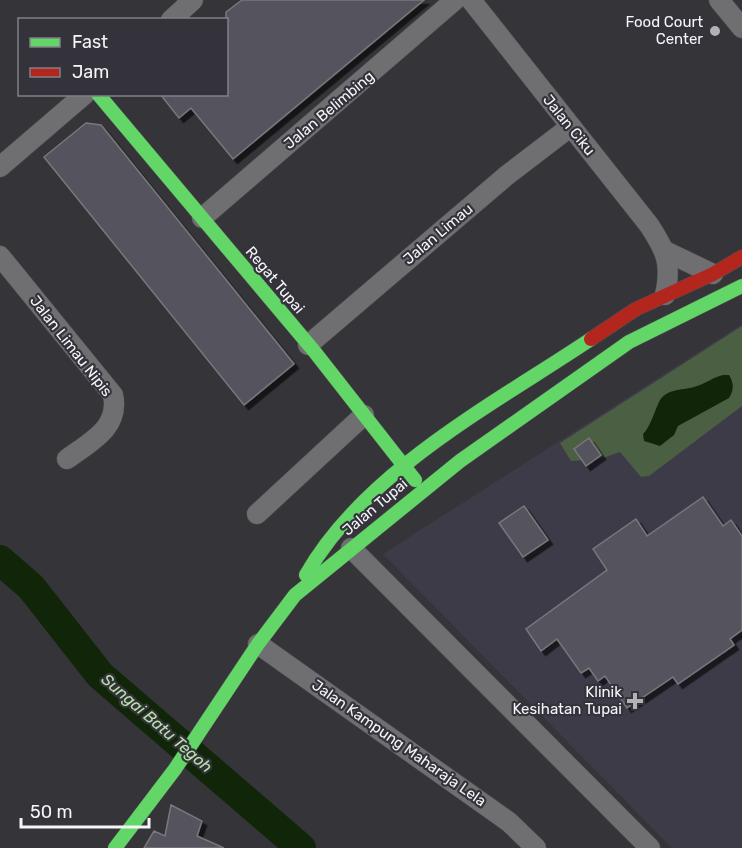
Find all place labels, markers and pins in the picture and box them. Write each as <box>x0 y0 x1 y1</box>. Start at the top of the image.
place label: Food Court Center <box>625 13 703 48</box>
marker: Food Court Center <box>708 24 722 38</box>
place label: Klinik Kesihatan Tupai <box>513 683 622 718</box>
marker: Klinik Kesihatan Tupai <box>626 692 644 710</box>

